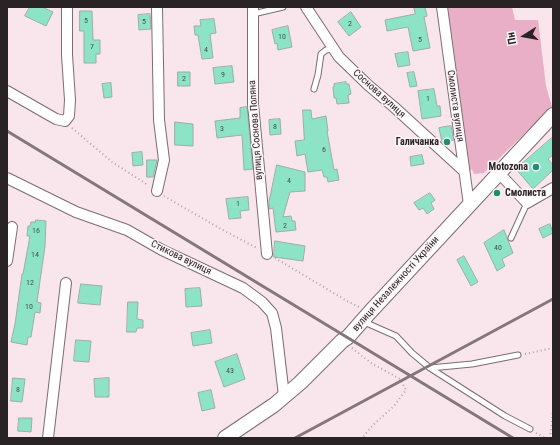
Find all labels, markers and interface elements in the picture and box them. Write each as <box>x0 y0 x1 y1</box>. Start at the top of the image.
house number: 5 <box>84 16 88 26</box>
north arrow <box>504 16 544 56</box>
house number: 5 <box>142 17 146 27</box>
house number: 2 <box>348 19 352 29</box>
text: Пн <box>504 31 519 46</box>
house number: 10 <box>278 32 286 42</box>
house number: 5 <box>418 35 422 45</box>
house number: 7 <box>90 42 94 52</box>
house number: 4 <box>204 45 208 55</box>
street label: Соснова вулиця <box>350 67 408 121</box>
street label: Смолиста вулиця <box>444 69 466 143</box>
house number: 9 <box>221 70 225 80</box>
house number: 2 <box>182 74 186 84</box>
street label: вулиця Соснова Поляна <box>247 80 265 180</box>
house number: 1 <box>426 94 430 104</box>
house number: 8 <box>273 122 277 132</box>
house number: 3 <box>220 124 224 134</box>
place label: Галичанка <box>396 136 439 148</box>
marker: Галичанка <box>442 137 452 147</box>
house number: 6 <box>322 145 326 155</box>
place label: Motozona <box>489 161 528 173</box>
marker: Motozona <box>531 162 541 172</box>
house number: 4 <box>287 176 291 186</box>
place label: Смолиста <box>505 187 546 199</box>
marker: Смолиста <box>492 188 502 198</box>
house number: 1 <box>236 199 240 209</box>
house number: 2 <box>283 221 287 231</box>
house number: 16 <box>32 226 40 236</box>
street label: вулиця Незалежності України <box>350 234 442 334</box>
street label: Стикова вулиця <box>149 238 213 278</box>
house number: 40 <box>494 243 502 253</box>
house number: 14 <box>31 250 39 260</box>
house number: 12 <box>26 278 34 288</box>
house number: 10 <box>25 302 33 312</box>
house number: 43 <box>226 366 234 376</box>
house number: 8 <box>16 385 20 395</box>

